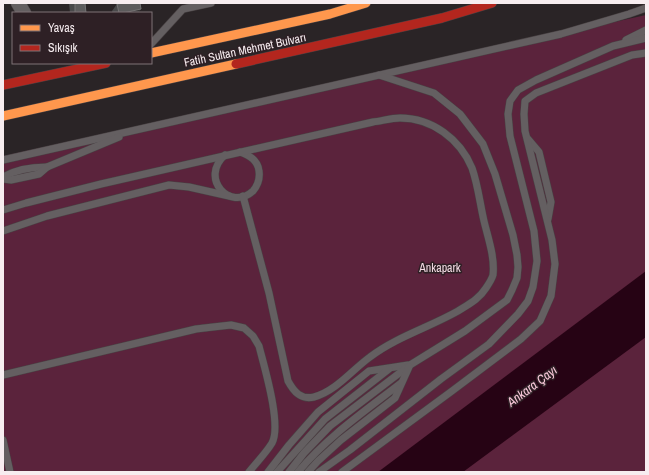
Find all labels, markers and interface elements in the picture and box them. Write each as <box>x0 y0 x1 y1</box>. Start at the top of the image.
legend <box>12 12 152 64</box>
text: Yavaş <box>48 20 75 36</box>
street label: Fatih Sultan Mehmet Bulvarı <box>183 29 307 71</box>
text: Sıkışık <box>48 40 78 56</box>
park label: Ankapark <box>418 260 461 276</box>
water label: Ankara Çayı <box>503 362 561 411</box>

